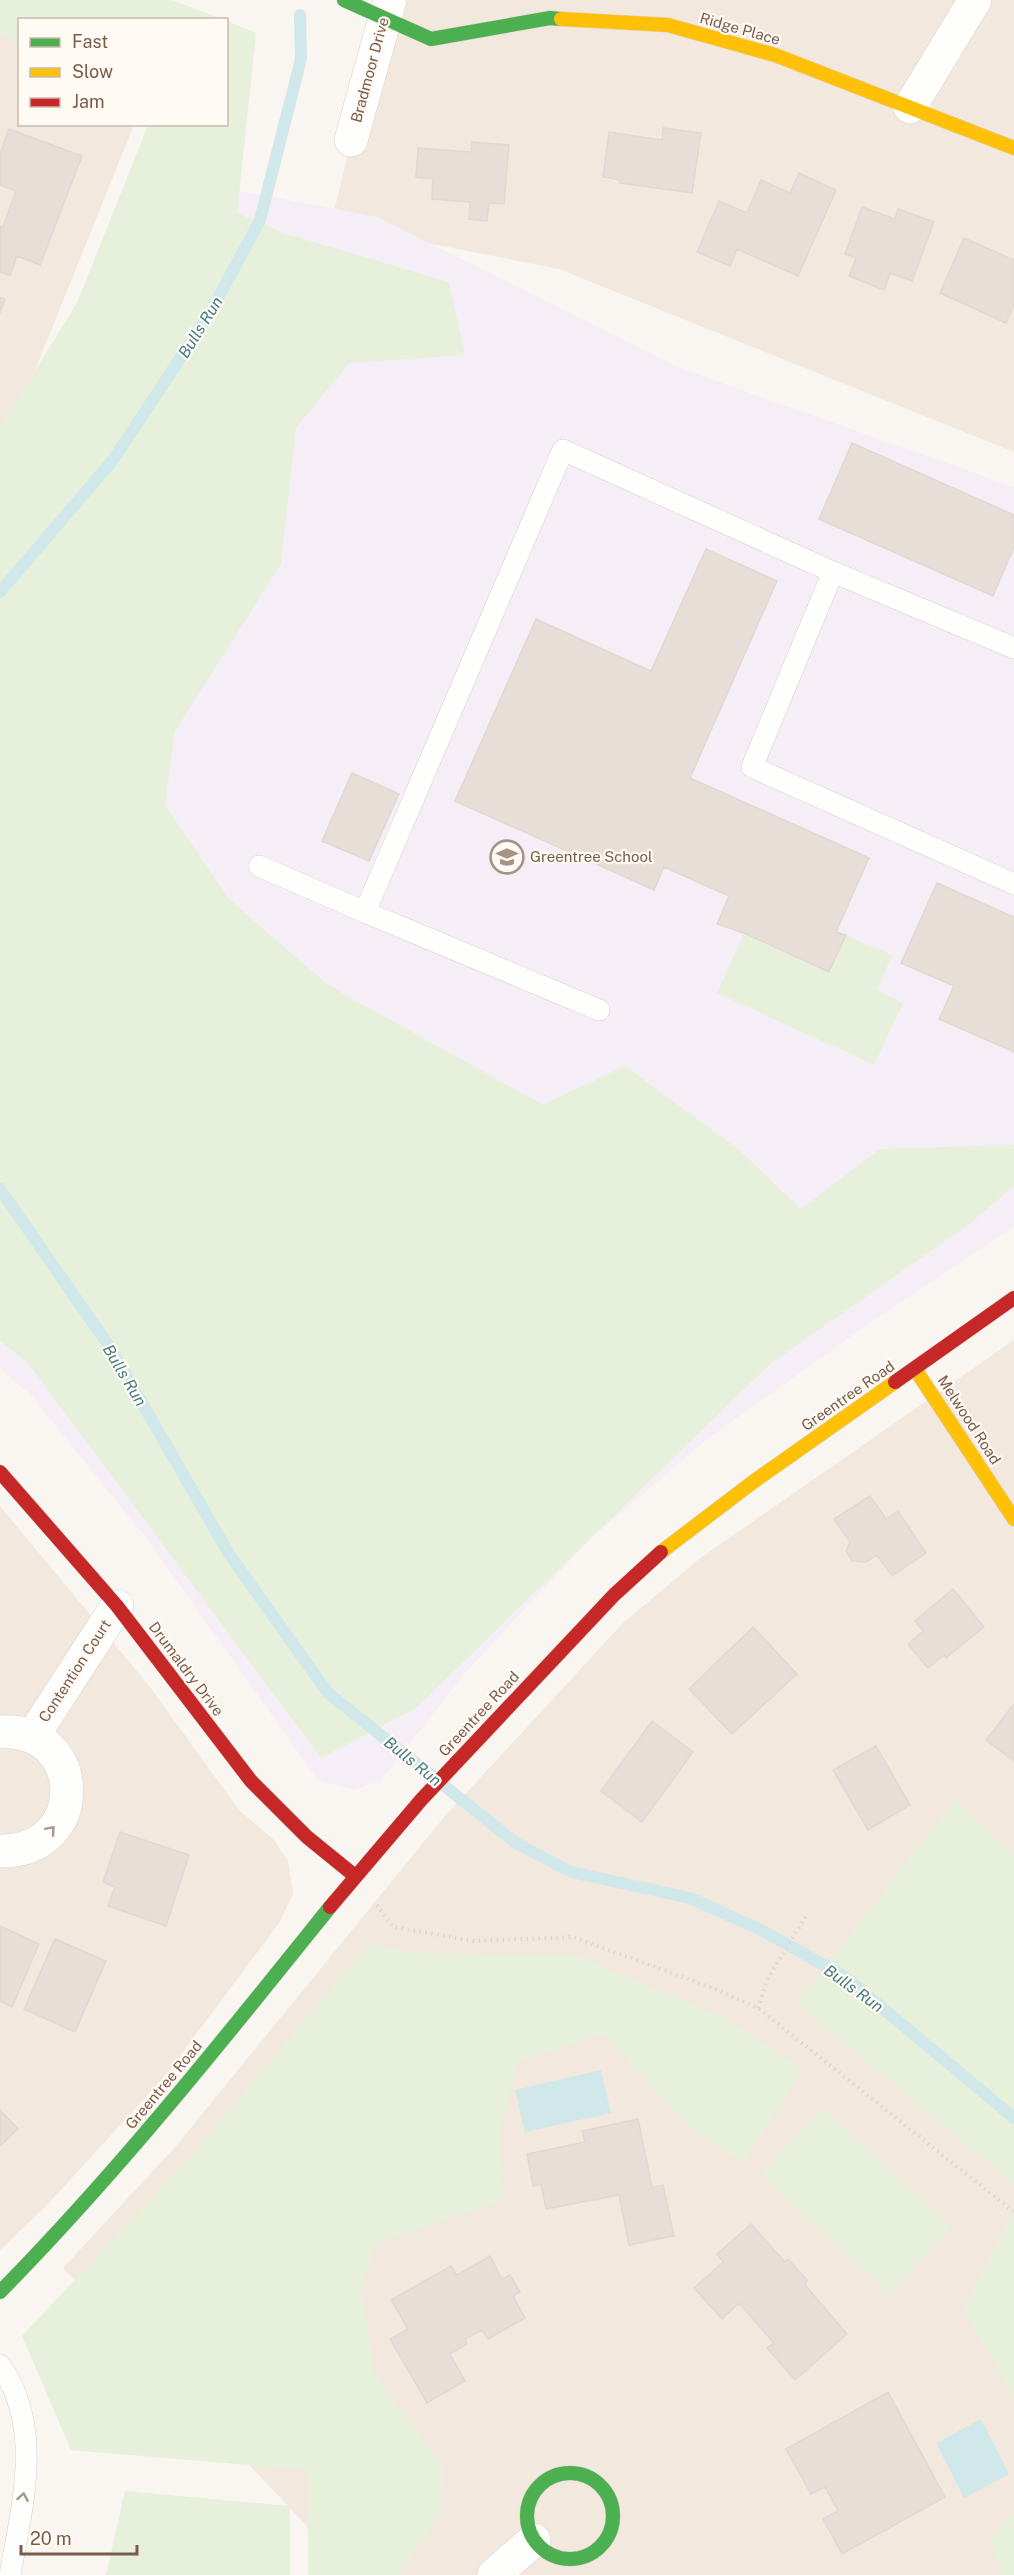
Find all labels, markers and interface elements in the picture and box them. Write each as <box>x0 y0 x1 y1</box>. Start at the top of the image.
street label: Ridge Place <box>698 9 782 48</box>
street label: Bradmoor Drive <box>347 15 392 124</box>
legend <box>18 18 228 126</box>
text: Fast <box>72 31 108 52</box>
text: Slow <box>72 61 113 82</box>
text: Jam <box>72 91 105 112</box>
water label: Bulls Run <box>174 293 227 361</box>
school or university icon: Greentree School <box>489 839 525 875</box>
place label: Greentree School <box>530 848 652 865</box>
water label: Bulls Run <box>99 1341 150 1410</box>
street label: Greentree Road <box>798 1357 898 1434</box>
street label: Melwood Road <box>934 1372 1004 1467</box>
street label: Contention Court <box>35 1616 114 1725</box>
street label: Drumaldry Drive <box>146 1618 227 1719</box>
street label: Greentree Road <box>435 1668 522 1760</box>
water label: Bulls Run <box>380 1732 445 1790</box>
one-way arrow <box>44 1826 55 1837</box>
water label: Bulls Run <box>820 1961 887 2016</box>
street label: Greentree Road <box>122 2037 205 2132</box>
one-way arrow <box>16 2492 29 2502</box>
scale bar <box>21 2518 136 2556</box>
text: 20 m <box>30 2528 72 2549</box>

